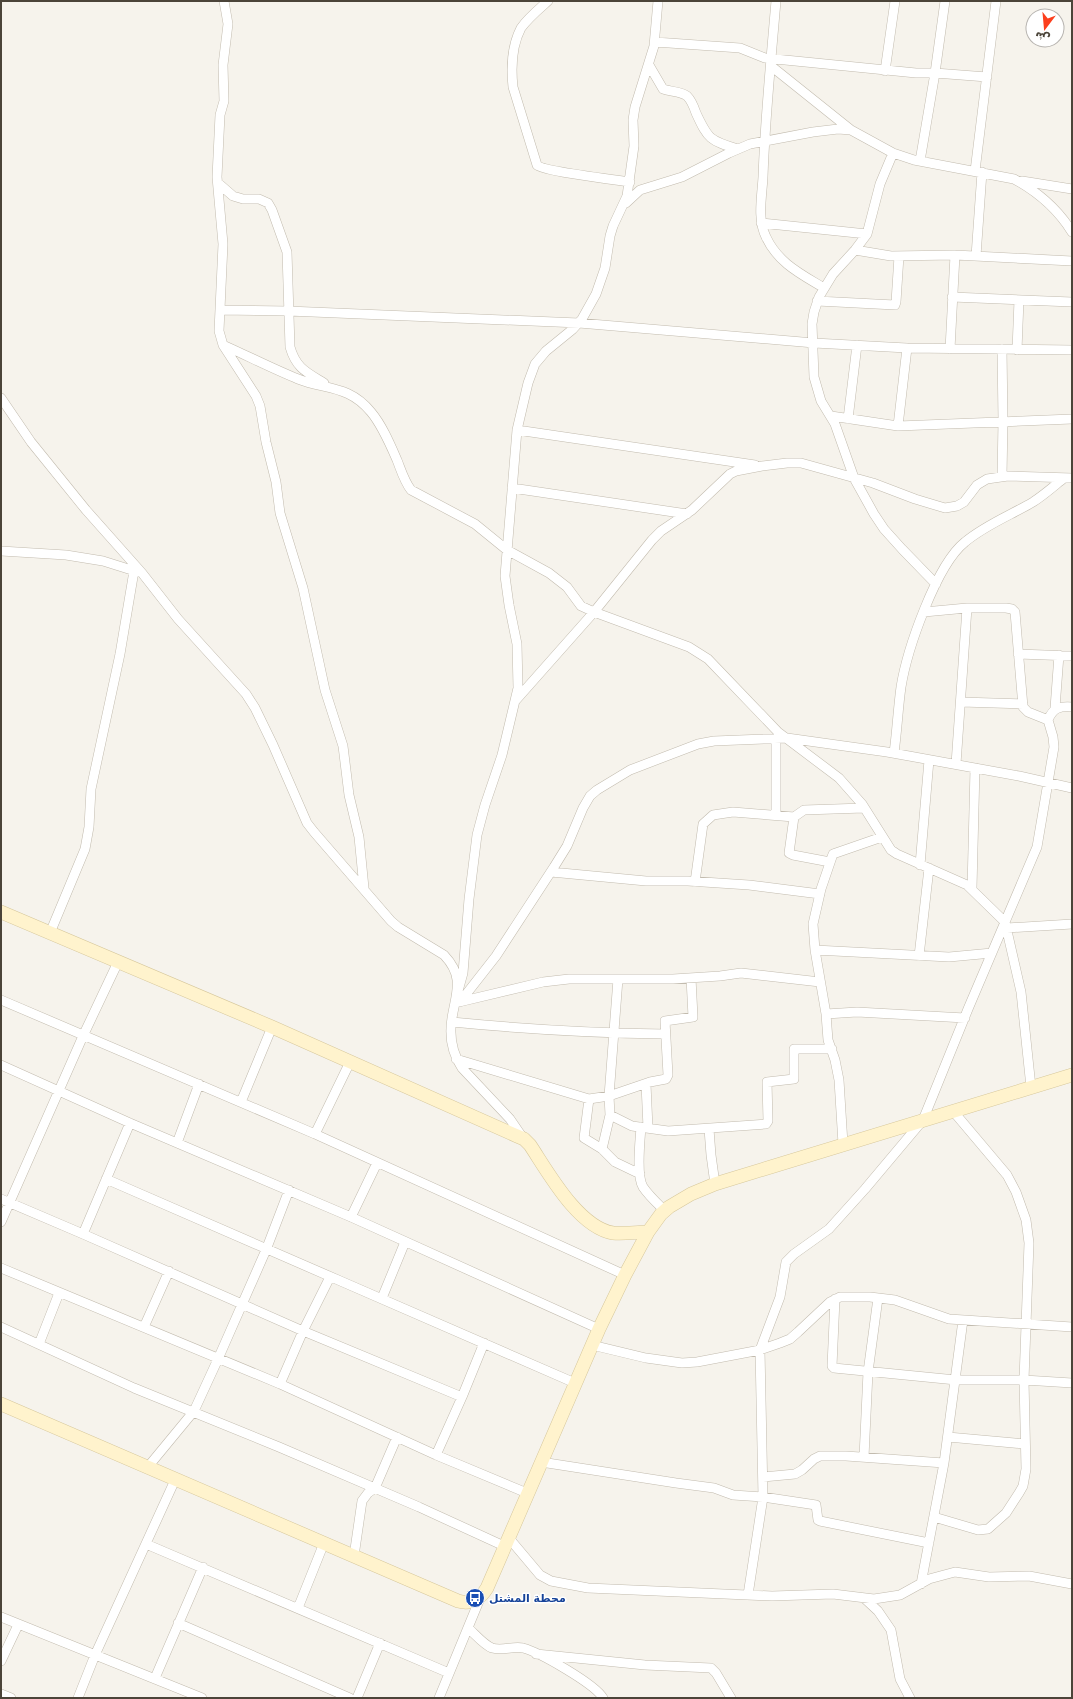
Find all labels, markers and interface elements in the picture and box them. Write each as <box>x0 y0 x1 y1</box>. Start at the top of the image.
north arrow <box>1025 8 1065 48</box>
text: ش <box>1033 29 1051 45</box>
bus stop icon: محطة المشتل <box>464 1587 486 1609</box>
place label: محطة المشتل <box>489 1592 566 1605</box>

